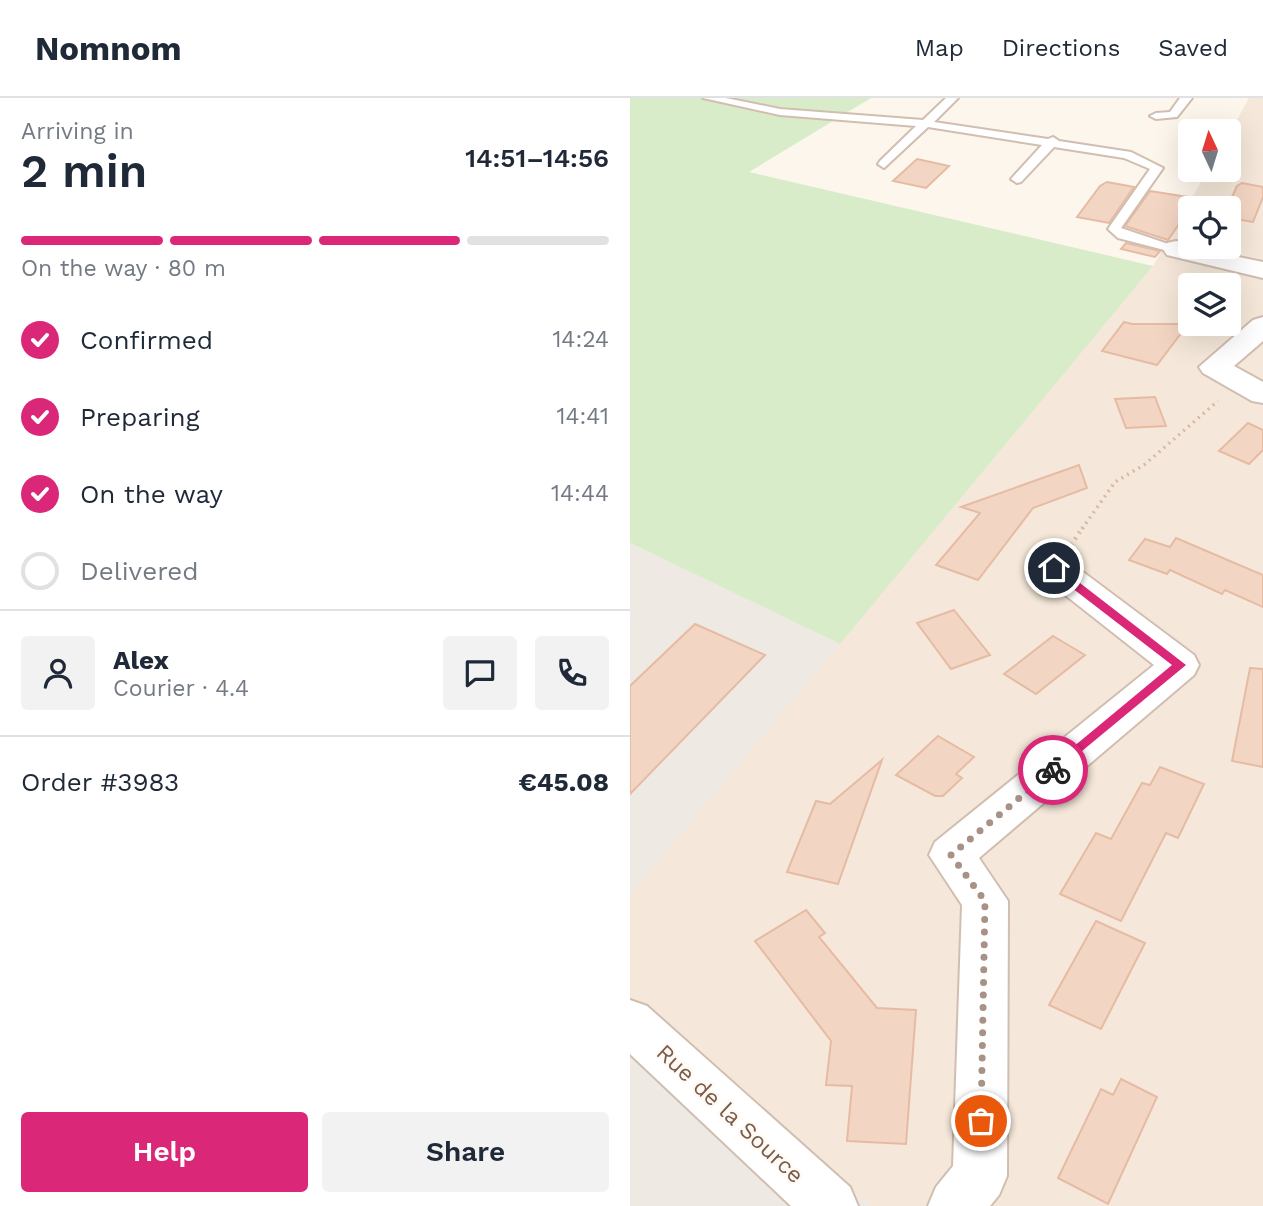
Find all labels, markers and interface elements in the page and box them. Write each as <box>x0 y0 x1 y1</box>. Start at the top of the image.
text: Nomnom <box>35 29 181 68</box>
text: Map <box>915 34 964 62</box>
text: Directions <box>1002 34 1120 62</box>
text: Saved <box>1158 34 1228 62</box>
text: Arriving in <box>21 118 134 145</box>
north arrow <box>1178 119 1241 182</box>
map controls <box>1178 119 1241 336</box>
text: 14:51–14:56 <box>465 143 609 173</box>
text: 2 min <box>21 144 147 198</box>
button: locate <box>1178 196 1241 259</box>
text: On the way · 80 m <box>21 255 226 282</box>
button: layers <box>1178 273 1241 336</box>
icon: check <box>21 321 59 359</box>
text: Confirmed <box>80 325 213 355</box>
text: 14:24 <box>552 326 609 353</box>
icon: check <box>21 398 59 436</box>
text: Preparing <box>80 402 200 432</box>
text: 14:41 <box>557 403 609 430</box>
icon: check <box>21 475 59 513</box>
text: On the way <box>80 479 223 509</box>
text: 14:44 <box>551 480 609 507</box>
pin <box>1024 538 1084 598</box>
icon: home <box>1035 549 1073 587</box>
text: Delivered <box>80 556 199 586</box>
button: person <box>21 636 95 710</box>
button: chat <box>443 636 517 710</box>
button: phone <box>535 636 609 710</box>
text: Alex <box>113 645 169 675</box>
text: Courier · 4.4 <box>113 675 249 702</box>
courier <box>1018 735 1088 805</box>
icon: bike <box>1034 751 1072 789</box>
text: Order #3983 <box>21 767 179 797</box>
text: €45.08 <box>518 767 609 797</box>
street label: Rue de la Source <box>651 1039 809 1189</box>
pin <box>951 1091 1011 1151</box>
icon: bag <box>962 1102 1000 1140</box>
button: Help <box>21 1112 308 1192</box>
button: Share <box>322 1112 609 1192</box>

